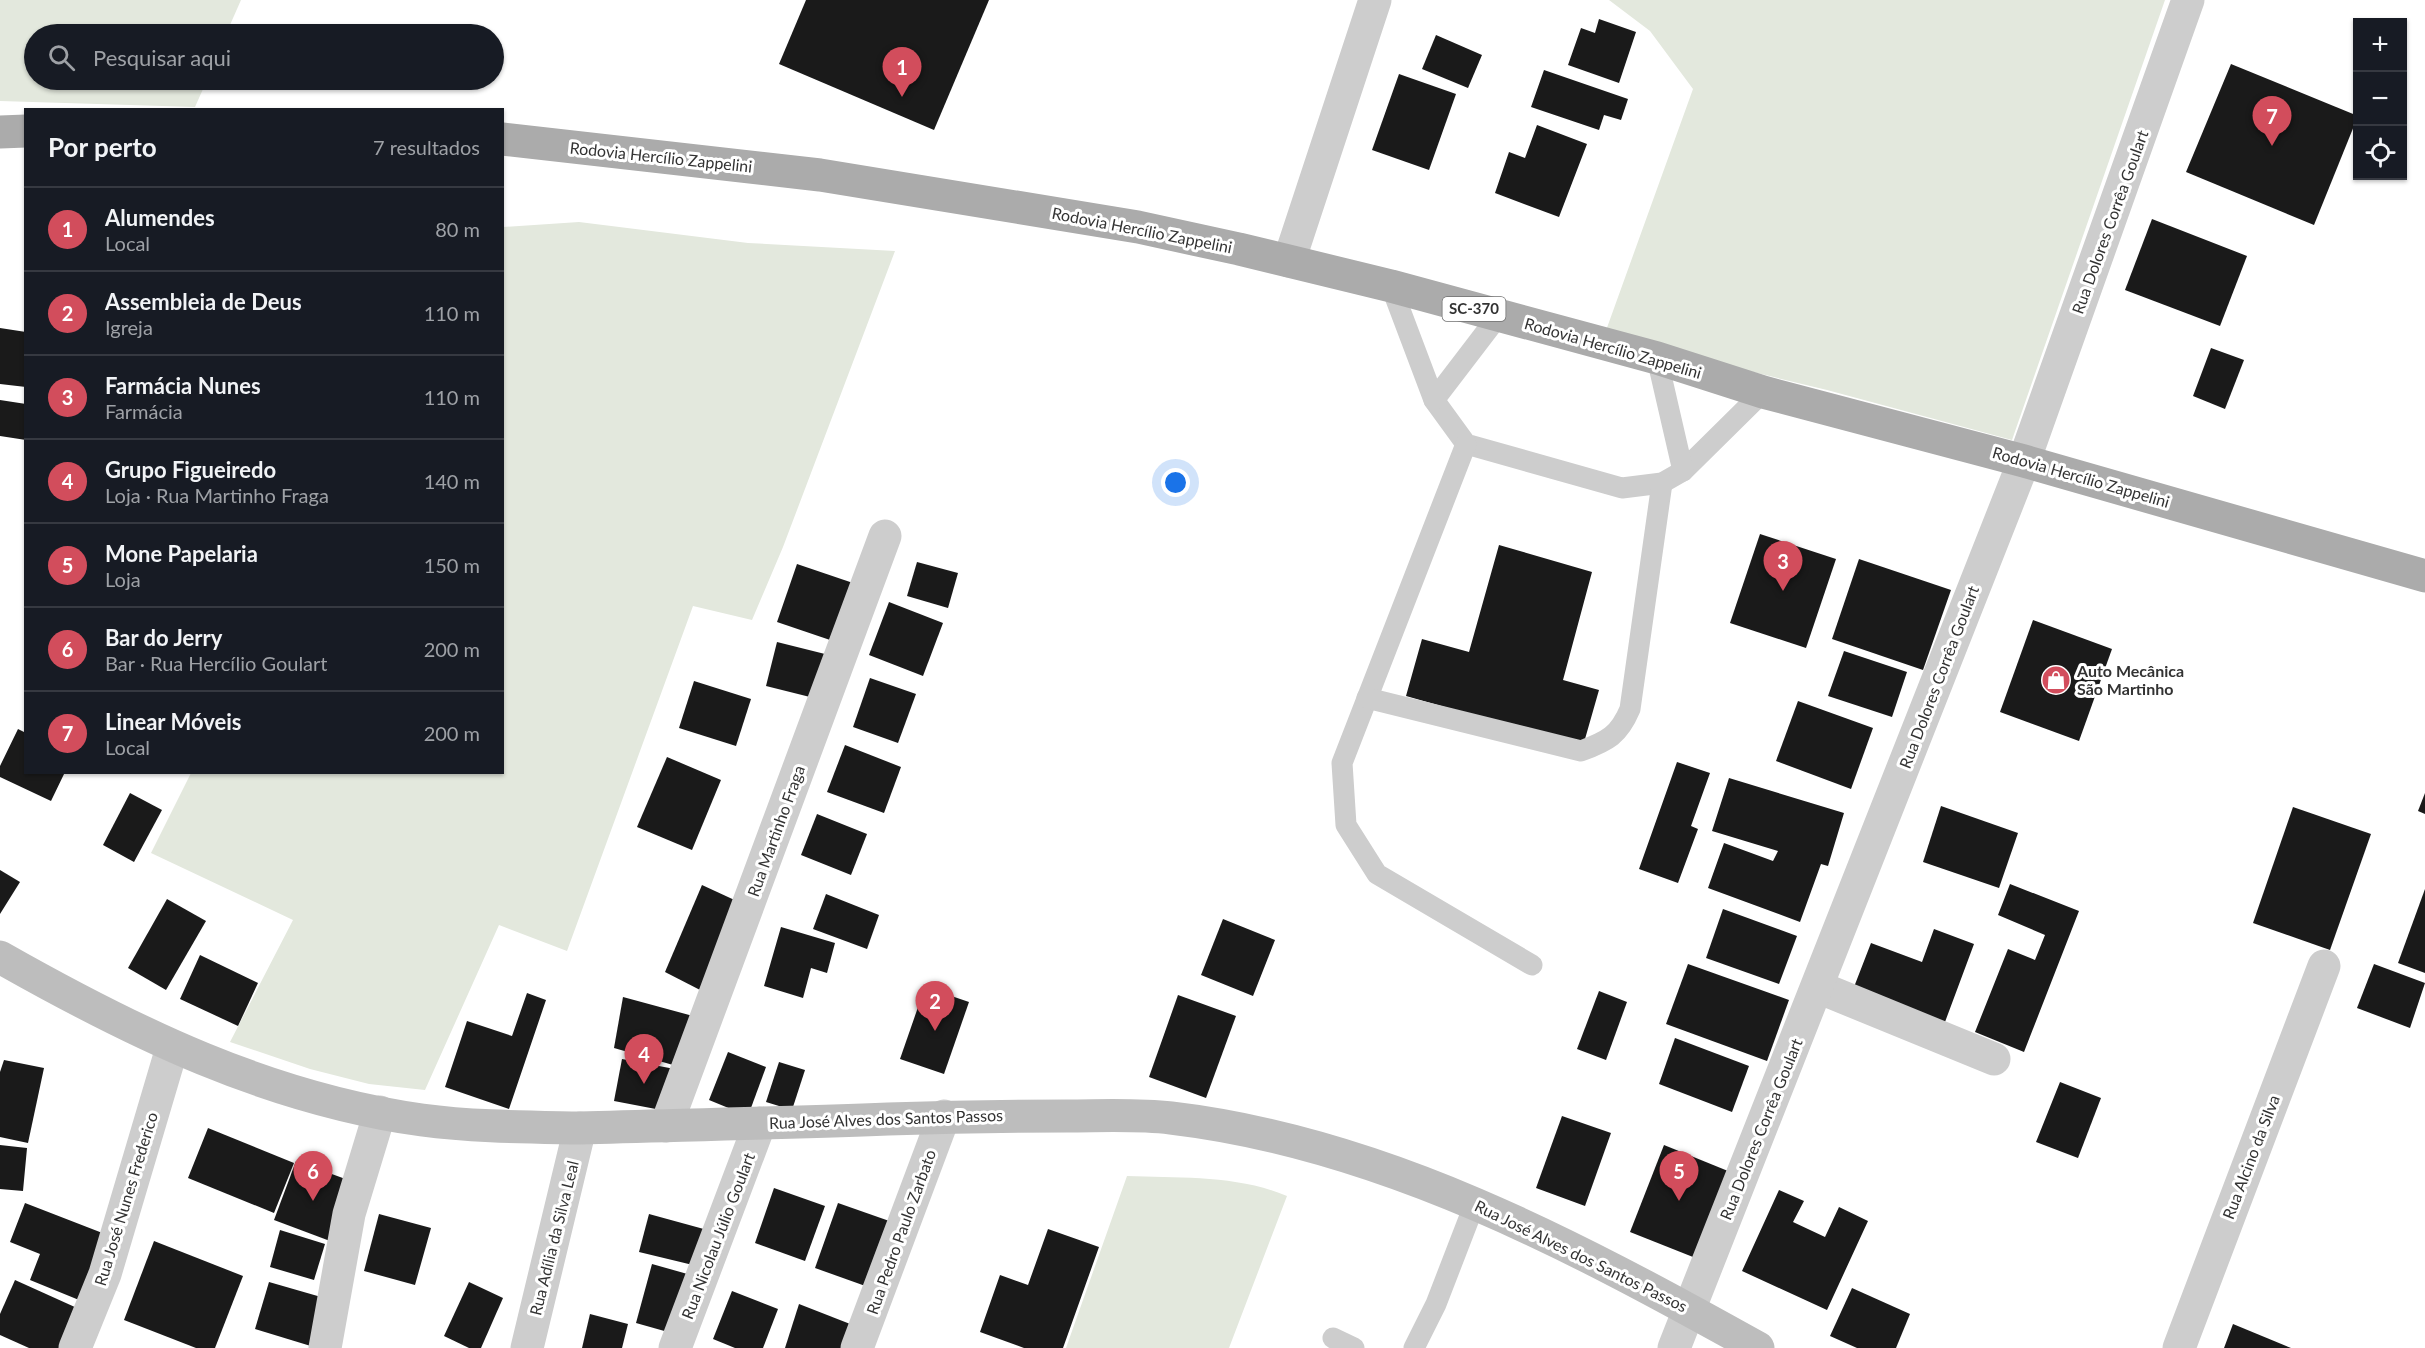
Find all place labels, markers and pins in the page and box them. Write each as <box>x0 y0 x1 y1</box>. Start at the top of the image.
pin: 1 <box>882 48 922 97</box>
pin: 7 <box>2252 96 2292 146</box>
pin: 3 <box>1764 542 1802 591</box>
place label: Auto Mecânica São Martinho <box>2076 661 2184 698</box>
shop icon: Auto Mecânica São Martinho <box>2040 664 2072 696</box>
pin: 2 <box>916 982 954 1031</box>
pin: 4 <box>624 1034 664 1084</box>
pin: 6 <box>294 1152 332 1201</box>
pin: 5 <box>1660 1152 1698 1201</box>

